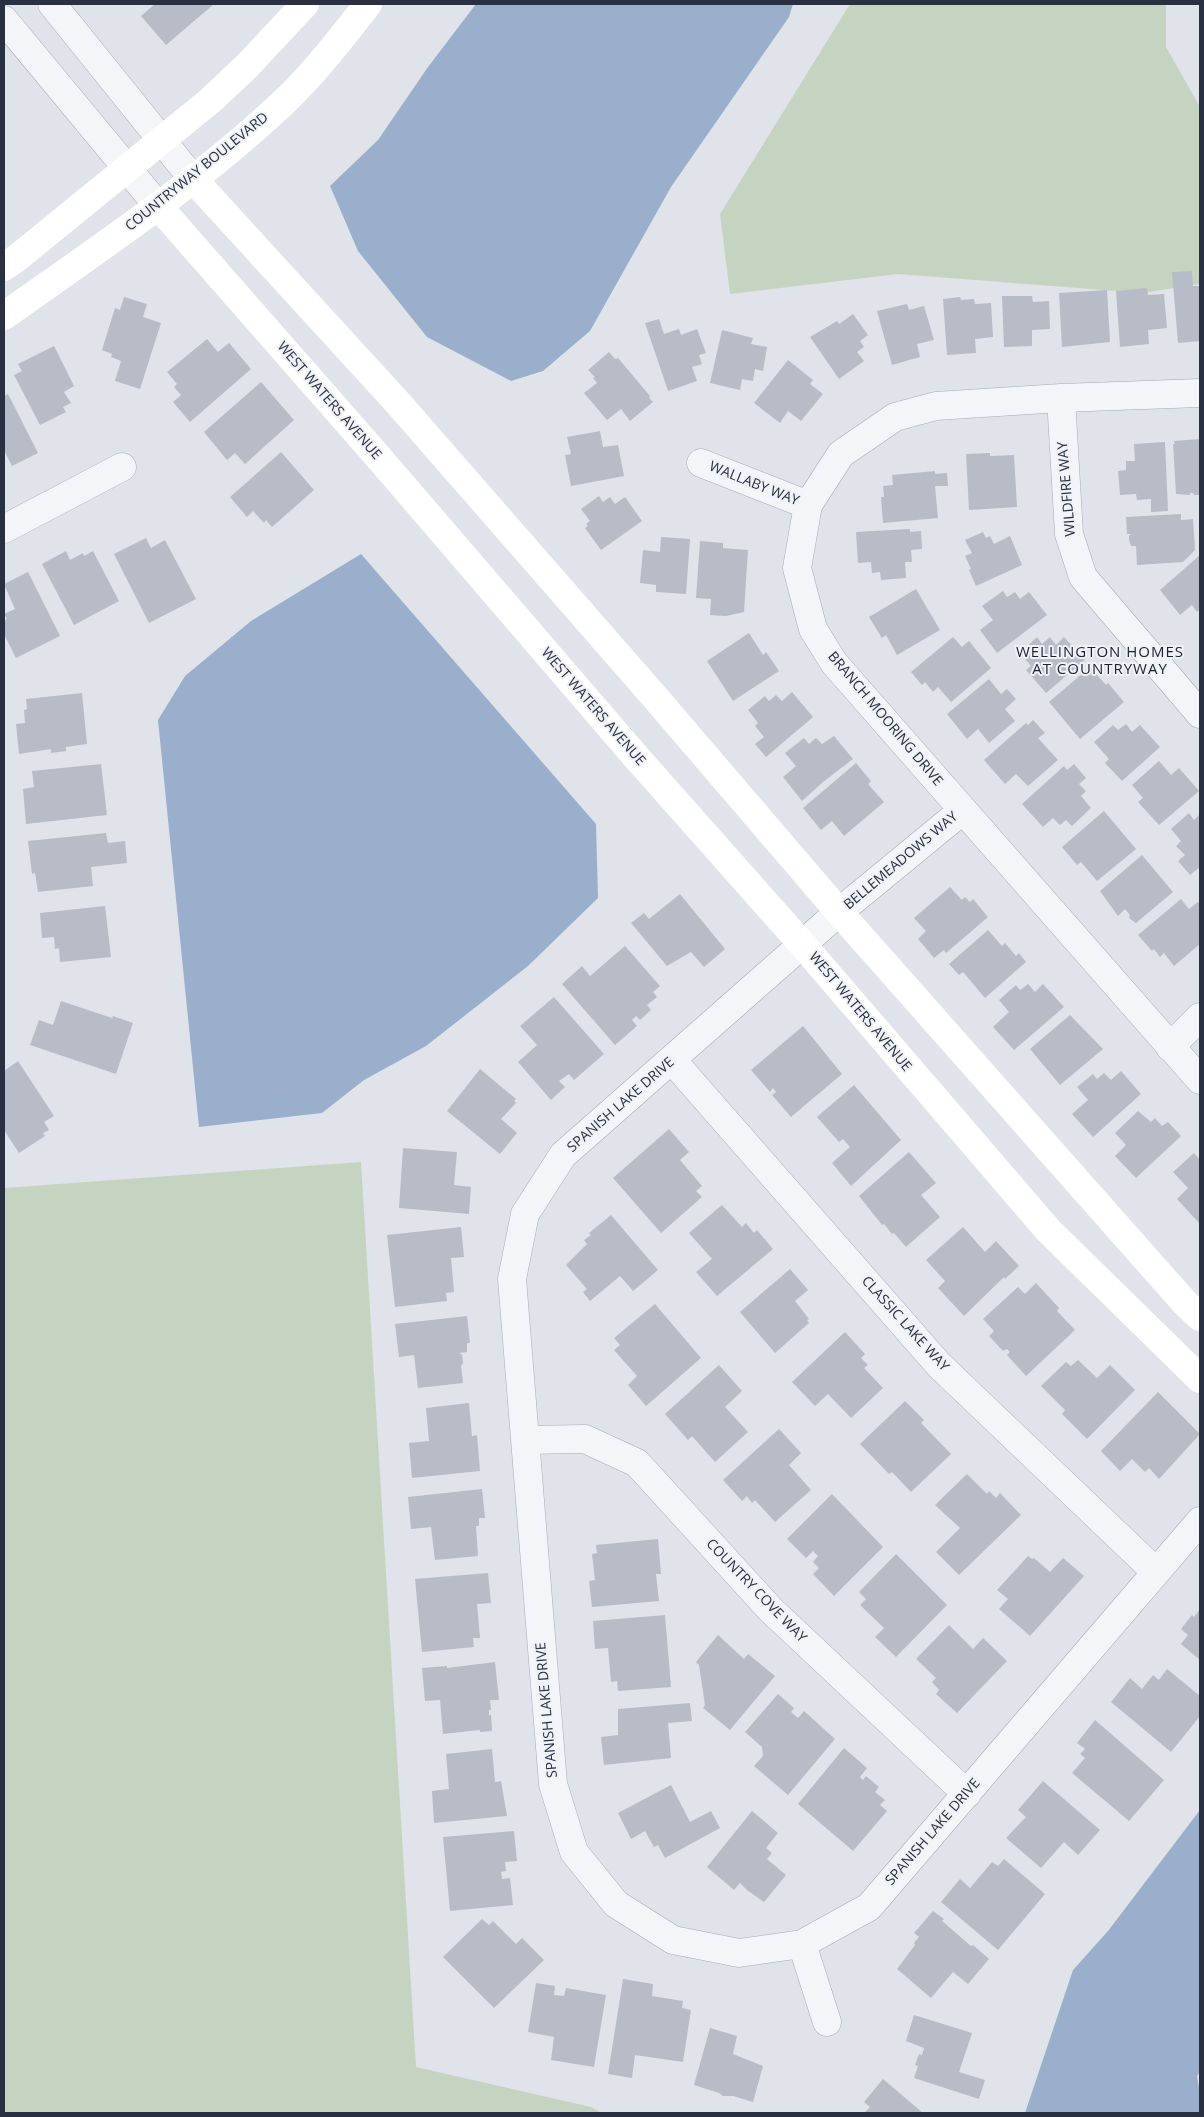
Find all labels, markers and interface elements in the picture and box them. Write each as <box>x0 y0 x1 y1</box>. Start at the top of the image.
street label: COUNTRYWAY BOULEVARD <box>122 109 272 235</box>
street label: WEST WATERS AVENUE <box>273 339 385 463</box>
street label: WILDFIRE WAY <box>1054 441 1080 537</box>
street label: WALLABY WAY <box>707 458 801 510</box>
district label: WELLINGTON HOMES AT COUNTRYWAY <box>1014 644 1186 679</box>
street label: WEST WATERS AVENUE <box>537 645 649 769</box>
street label: BRANCH MOORING DRIVE <box>824 648 946 790</box>
street label: BELLEMEADOWS WAY <box>841 808 961 914</box>
street label: WEST WATERS AVENUE <box>805 949 915 1075</box>
street label: SPANISH LAKE DRIVE <box>564 1054 678 1156</box>
street label: CLASSIC LAKE WAY <box>858 1273 952 1375</box>
street label: COUNTRY COVE WAY <box>702 1536 810 1646</box>
street label: SPANISH LAKE DRIVE <box>533 1642 561 1778</box>
street label: SPANISH LAKE DRIVE <box>882 1775 984 1889</box>

